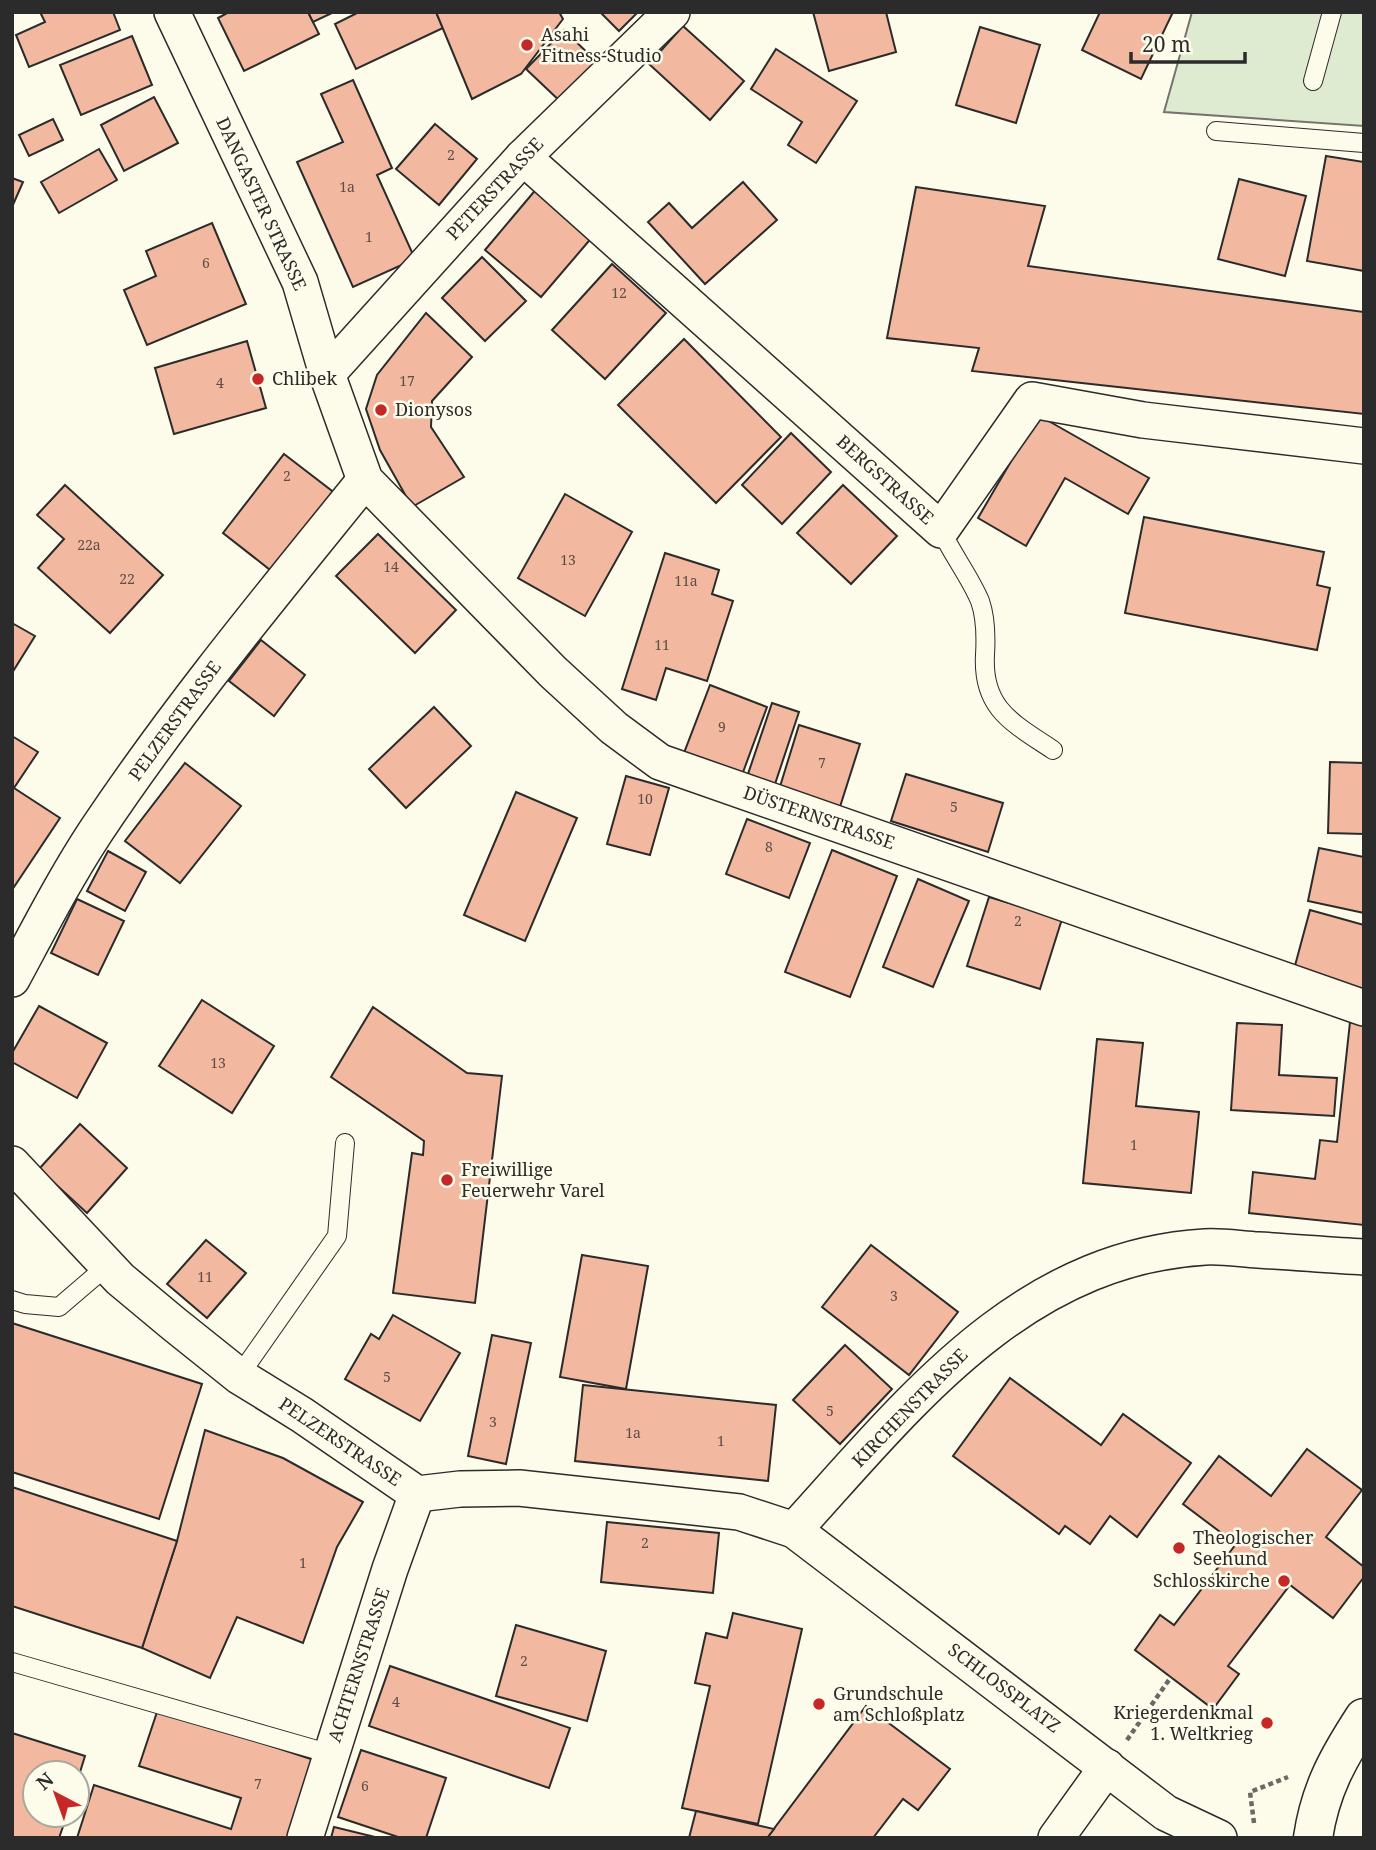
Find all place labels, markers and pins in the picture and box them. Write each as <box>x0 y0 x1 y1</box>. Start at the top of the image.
place label: Asahi Fitness-Studio <box>541 22 662 67</box>
marker: Asahi Fitness-Studio <box>519 37 535 53</box>
place label: Chlibek <box>272 366 338 390</box>
marker: Chlibek <box>250 371 266 387</box>
place label: Dionysos <box>395 397 472 421</box>
marker: Dionysos <box>373 402 389 418</box>
place label: Freiwillige Feuerwehr Varel <box>461 1157 605 1202</box>
marker: Freiwillige Feuerwehr Varel <box>439 1172 455 1188</box>
place label: Theologischer Seehund <box>1193 1525 1314 1570</box>
marker: Theologischer Seehund <box>1171 1540 1187 1556</box>
place label: Schlosskirche <box>1153 1568 1270 1592</box>
marker: Schlosskirche <box>1276 1573 1292 1589</box>
place label: Grundschule am Schloßplatz <box>833 1681 965 1726</box>
marker: Grundschule am Schloßplatz <box>811 1696 827 1712</box>
place label: Kriegerdenkmal 1. Weltkrieg <box>1113 1700 1253 1745</box>
marker: Kriegerdenkmal 1. Weltkrieg <box>1259 1715 1275 1731</box>

